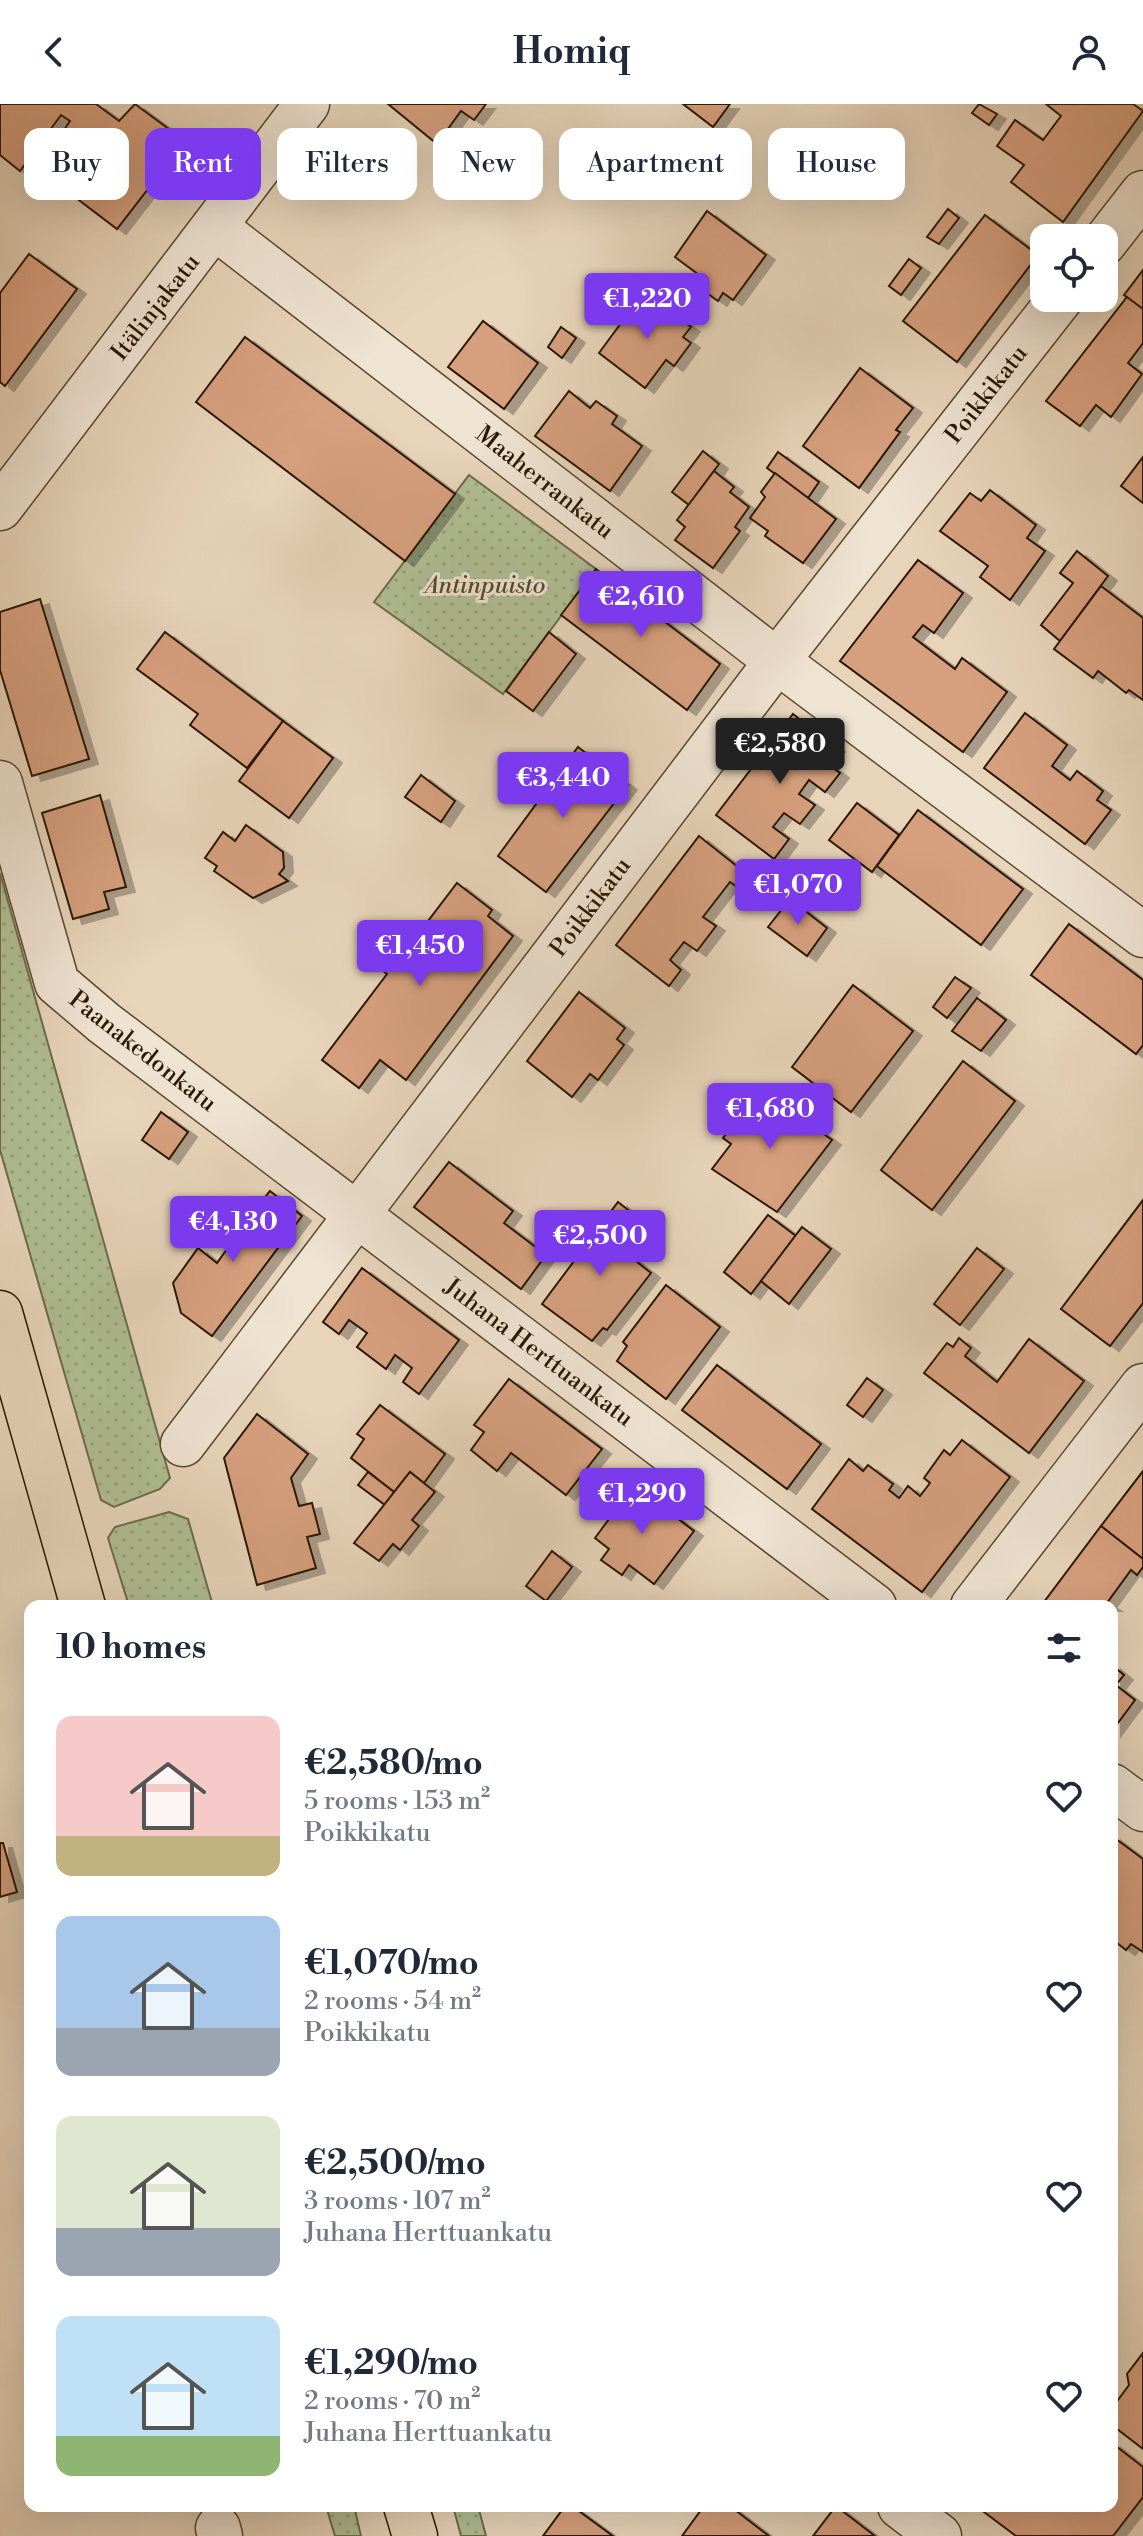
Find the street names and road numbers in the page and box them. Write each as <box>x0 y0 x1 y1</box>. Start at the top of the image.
street label: Itälinjakatu <box>105 248 207 367</box>
street label: Poikkikatu <box>939 339 1035 450</box>
street label: Maaherrankatu <box>469 420 620 546</box>
street label: Poikkikatu <box>544 852 638 963</box>
street label: Paanakedonkatu <box>62 985 223 1119</box>
street label: Juhana Herttuankatu <box>437 1271 639 1434</box>

